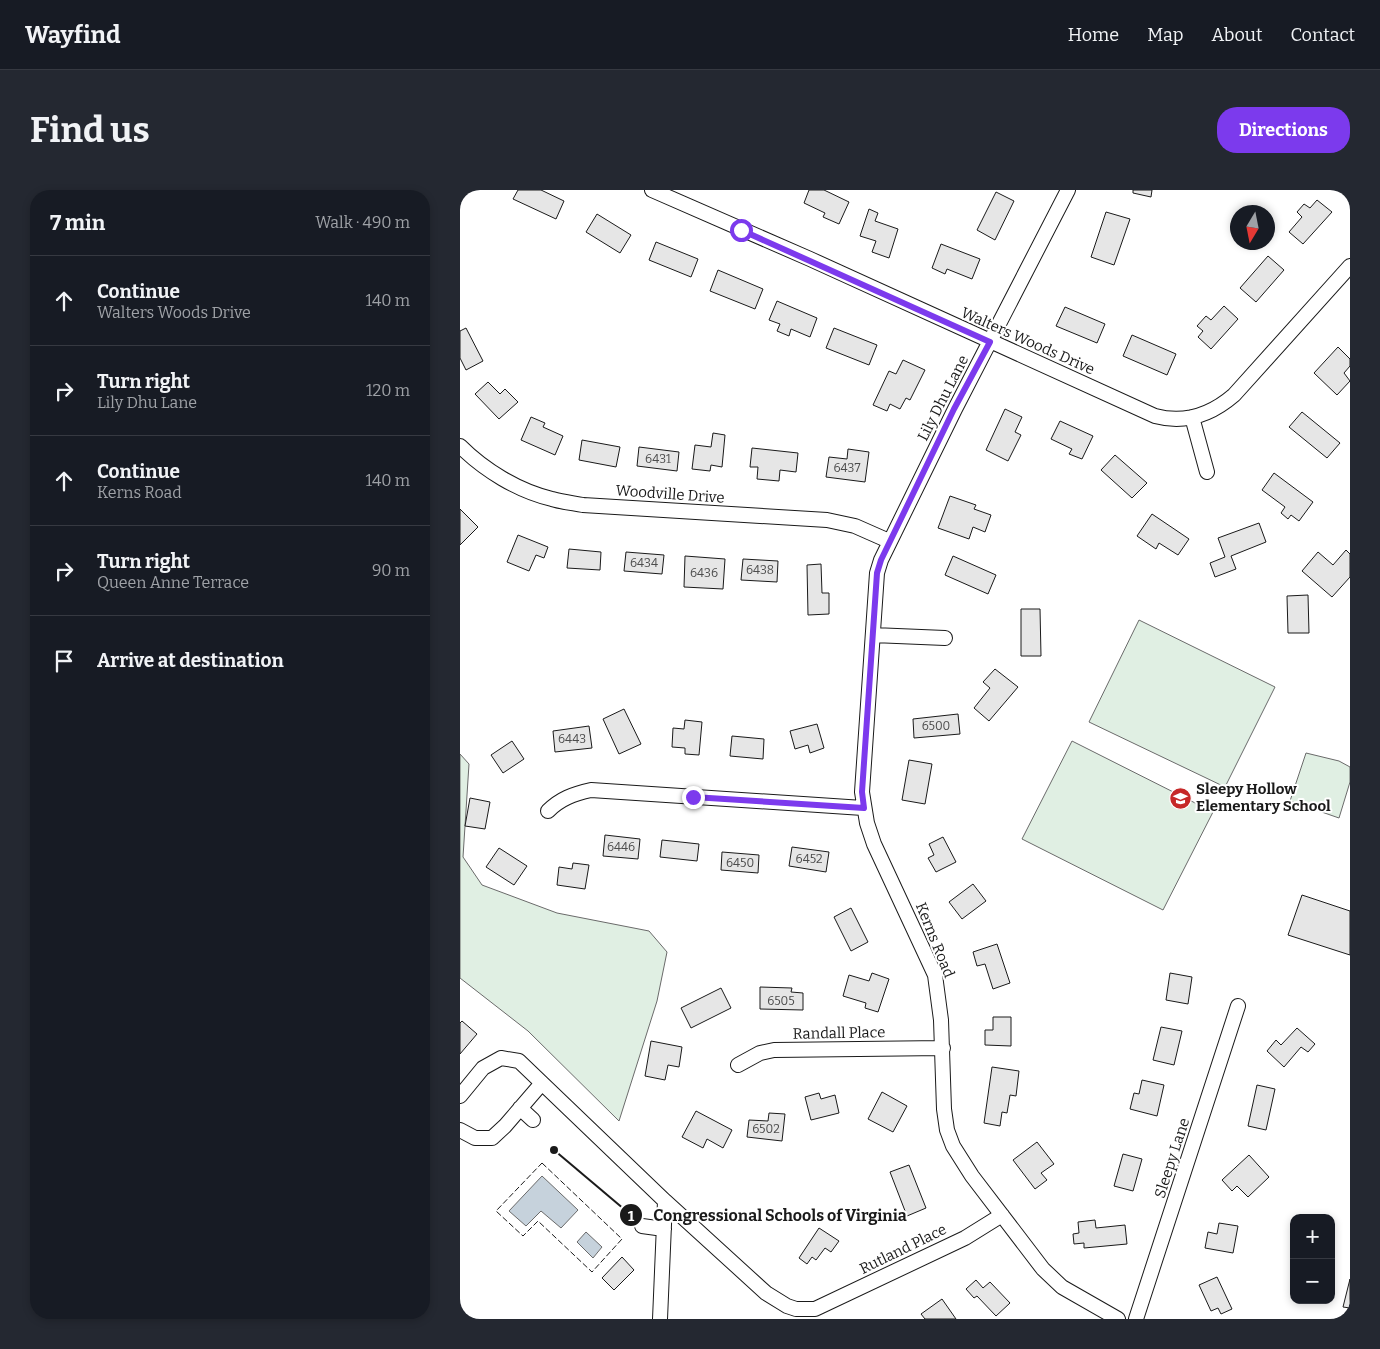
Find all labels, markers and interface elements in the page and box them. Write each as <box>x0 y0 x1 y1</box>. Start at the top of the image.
text: Wayfind <box>25 21 121 49</box>
text: Home <box>1068 24 1119 46</box>
text: Map <box>1147 24 1183 46</box>
text: About <box>1211 24 1262 46</box>
text: Contact <box>1290 24 1355 46</box>
button: Directions <box>1217 107 1350 153</box>
text: Find us <box>30 109 150 151</box>
north arrow <box>1230 205 1275 250</box>
text: 7 min <box>50 210 105 236</box>
text: Walk · 490 m <box>315 213 410 232</box>
route start <box>730 219 753 242</box>
text: Continue <box>97 280 180 303</box>
icon: ahead <box>50 287 78 315</box>
text: 140 m <box>365 291 410 310</box>
text: Walters Woods Drive <box>97 303 251 322</box>
street label: Walters Woods Drive <box>958 303 1098 379</box>
street label: Lily Dhu Lane <box>914 352 972 444</box>
text: Turn right <box>97 370 190 393</box>
icon: right <box>50 377 78 405</box>
text: 120 m <box>366 381 410 400</box>
text: Lily Dhu Lane <box>97 393 197 412</box>
house number: 6431 <box>645 452 671 466</box>
text: Continue <box>97 460 180 483</box>
house number: 6437 <box>834 461 860 475</box>
icon: ahead <box>50 467 78 495</box>
text: 140 m <box>365 471 410 490</box>
street label: Woodville Drive <box>615 481 725 507</box>
text: Kerns Road <box>97 483 182 502</box>
text: Turn right <box>97 550 190 573</box>
house number: 6434 <box>630 556 658 570</box>
icon: right <box>50 557 78 585</box>
text: 90 m <box>372 561 410 580</box>
house number: 6438 <box>746 563 774 577</box>
house number: 6436 <box>690 566 718 580</box>
text: Queen Anne Terrace <box>97 573 249 592</box>
icon: arrive <box>50 647 78 675</box>
text: Arrive at destination <box>97 649 284 672</box>
house number: 6500 <box>922 719 950 733</box>
house number: 6443 <box>558 732 586 746</box>
place label: Sleepy Hollow Elementary School <box>1196 780 1331 815</box>
route end <box>682 786 705 809</box>
school or university icon: Sleepy Hollow Elementary School <box>1168 786 1192 810</box>
house number: 6446 <box>607 840 635 854</box>
house number: 6452 <box>796 852 822 866</box>
house number: 6450 <box>726 856 754 870</box>
street label: Kerns Road <box>912 900 958 980</box>
house number: 6505 <box>767 994 795 1008</box>
street label: Randall Place <box>793 1023 885 1043</box>
street label: Sleepy Lane <box>1151 1116 1193 1200</box>
house number: 6502 <box>752 1122 780 1136</box>
callout: Congressional Schools of Virginia <box>618 1200 917 1231</box>
text: Congressional Schools of Virginia <box>653 1206 907 1225</box>
text: 1 <box>628 1207 635 1225</box>
map controls <box>1290 1214 1335 1304</box>
button: + <box>1290 1214 1335 1259</box>
street label: Rutland Place <box>857 1220 949 1278</box>
button: − <box>1290 1259 1335 1304</box>

